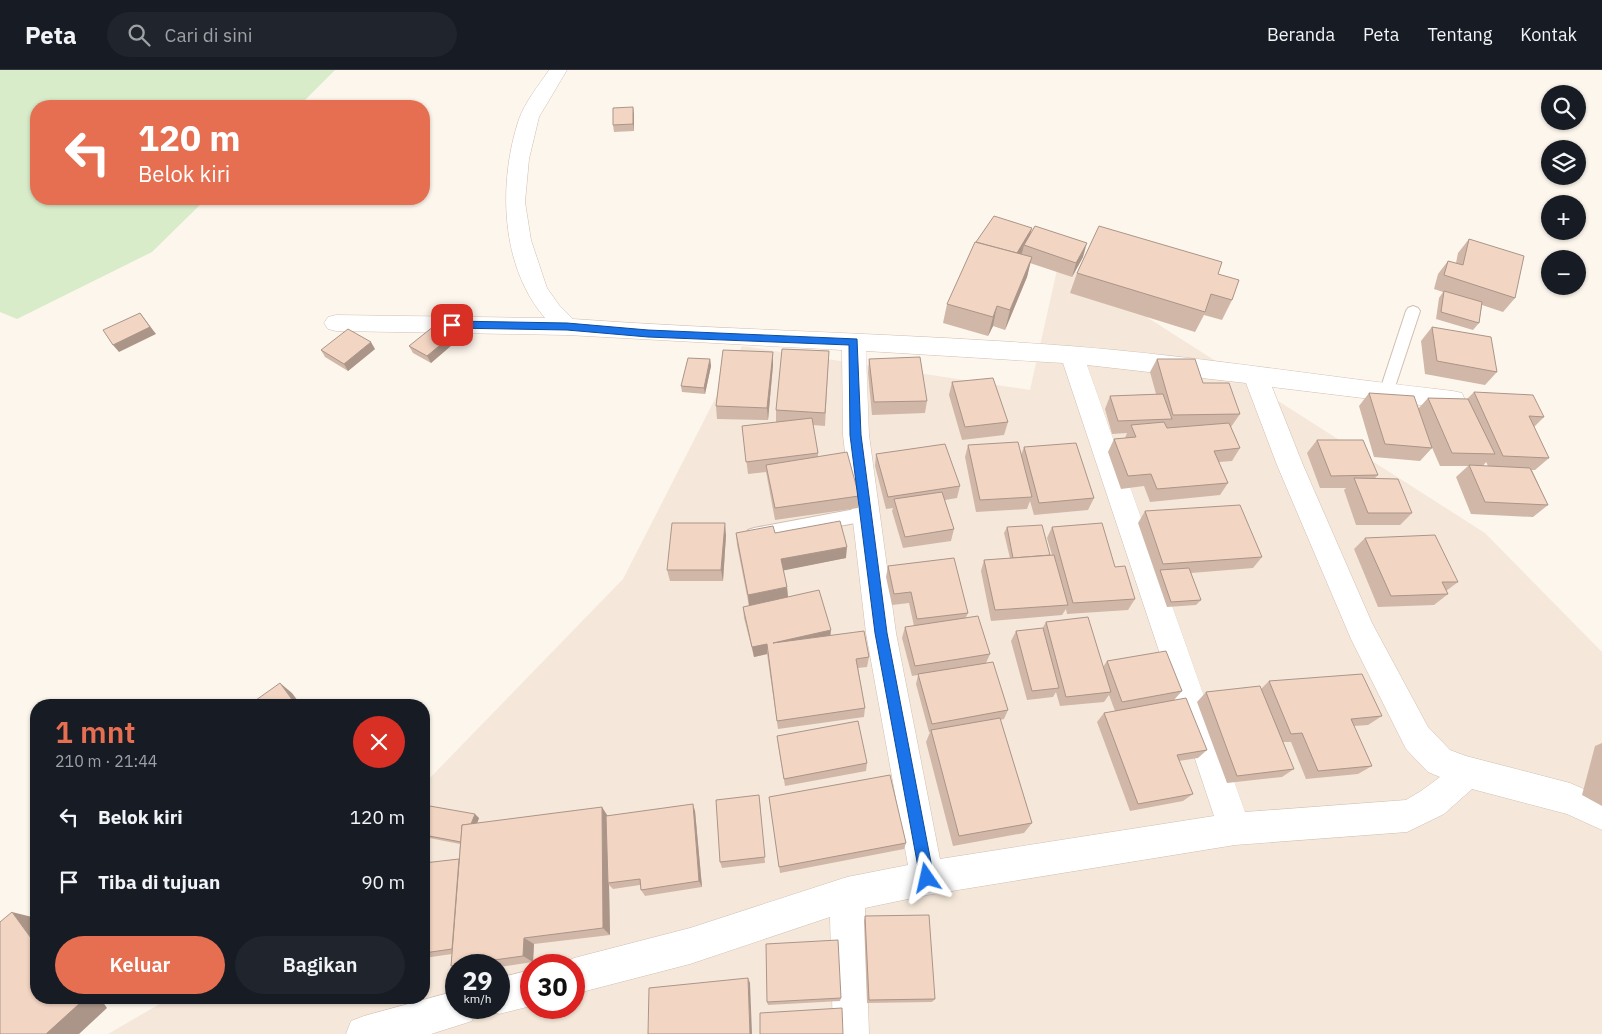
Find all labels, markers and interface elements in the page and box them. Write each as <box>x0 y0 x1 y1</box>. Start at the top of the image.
search box <box>107 12 457 57</box>
text: Peta <box>25 19 77 51</box>
icon: search <box>125 21 153 49</box>
text: Cari di sini <box>165 23 253 47</box>
text: Beranda <box>1267 23 1335 46</box>
text: Peta <box>1363 23 1399 46</box>
text: Tentang <box>1427 23 1492 46</box>
text: Kontak <box>1520 23 1577 46</box>
map controls <box>1541 85 1586 295</box>
button: search <box>1541 85 1586 130</box>
text: 120 m <box>138 115 241 161</box>
icon: left <box>55 120 120 185</box>
button: layers <box>1541 140 1586 185</box>
text: Belok kiri <box>138 159 230 188</box>
button: + <box>1541 195 1586 240</box>
button: − <box>1541 250 1586 295</box>
pin <box>431 304 473 346</box>
icon: arrive <box>438 311 466 339</box>
text: 1 mnt <box>55 712 136 751</box>
button: close <box>353 716 405 768</box>
text: 210 m · 21:44 <box>55 751 157 771</box>
icon: left <box>55 803 83 831</box>
text: Belok kiri <box>98 805 183 829</box>
text: 120 m <box>350 805 405 829</box>
position arrow <box>900 851 952 903</box>
icon: arrive <box>55 868 83 896</box>
text: Tiba di tujuan <box>98 870 220 894</box>
text: 90 m <box>361 870 405 894</box>
button: Keluar <box>55 936 225 994</box>
button: Bagikan <box>235 936 405 994</box>
speed limit sign: 30 <box>520 954 585 1019</box>
text: 29 <box>462 964 493 997</box>
text: km/h <box>463 991 492 1006</box>

